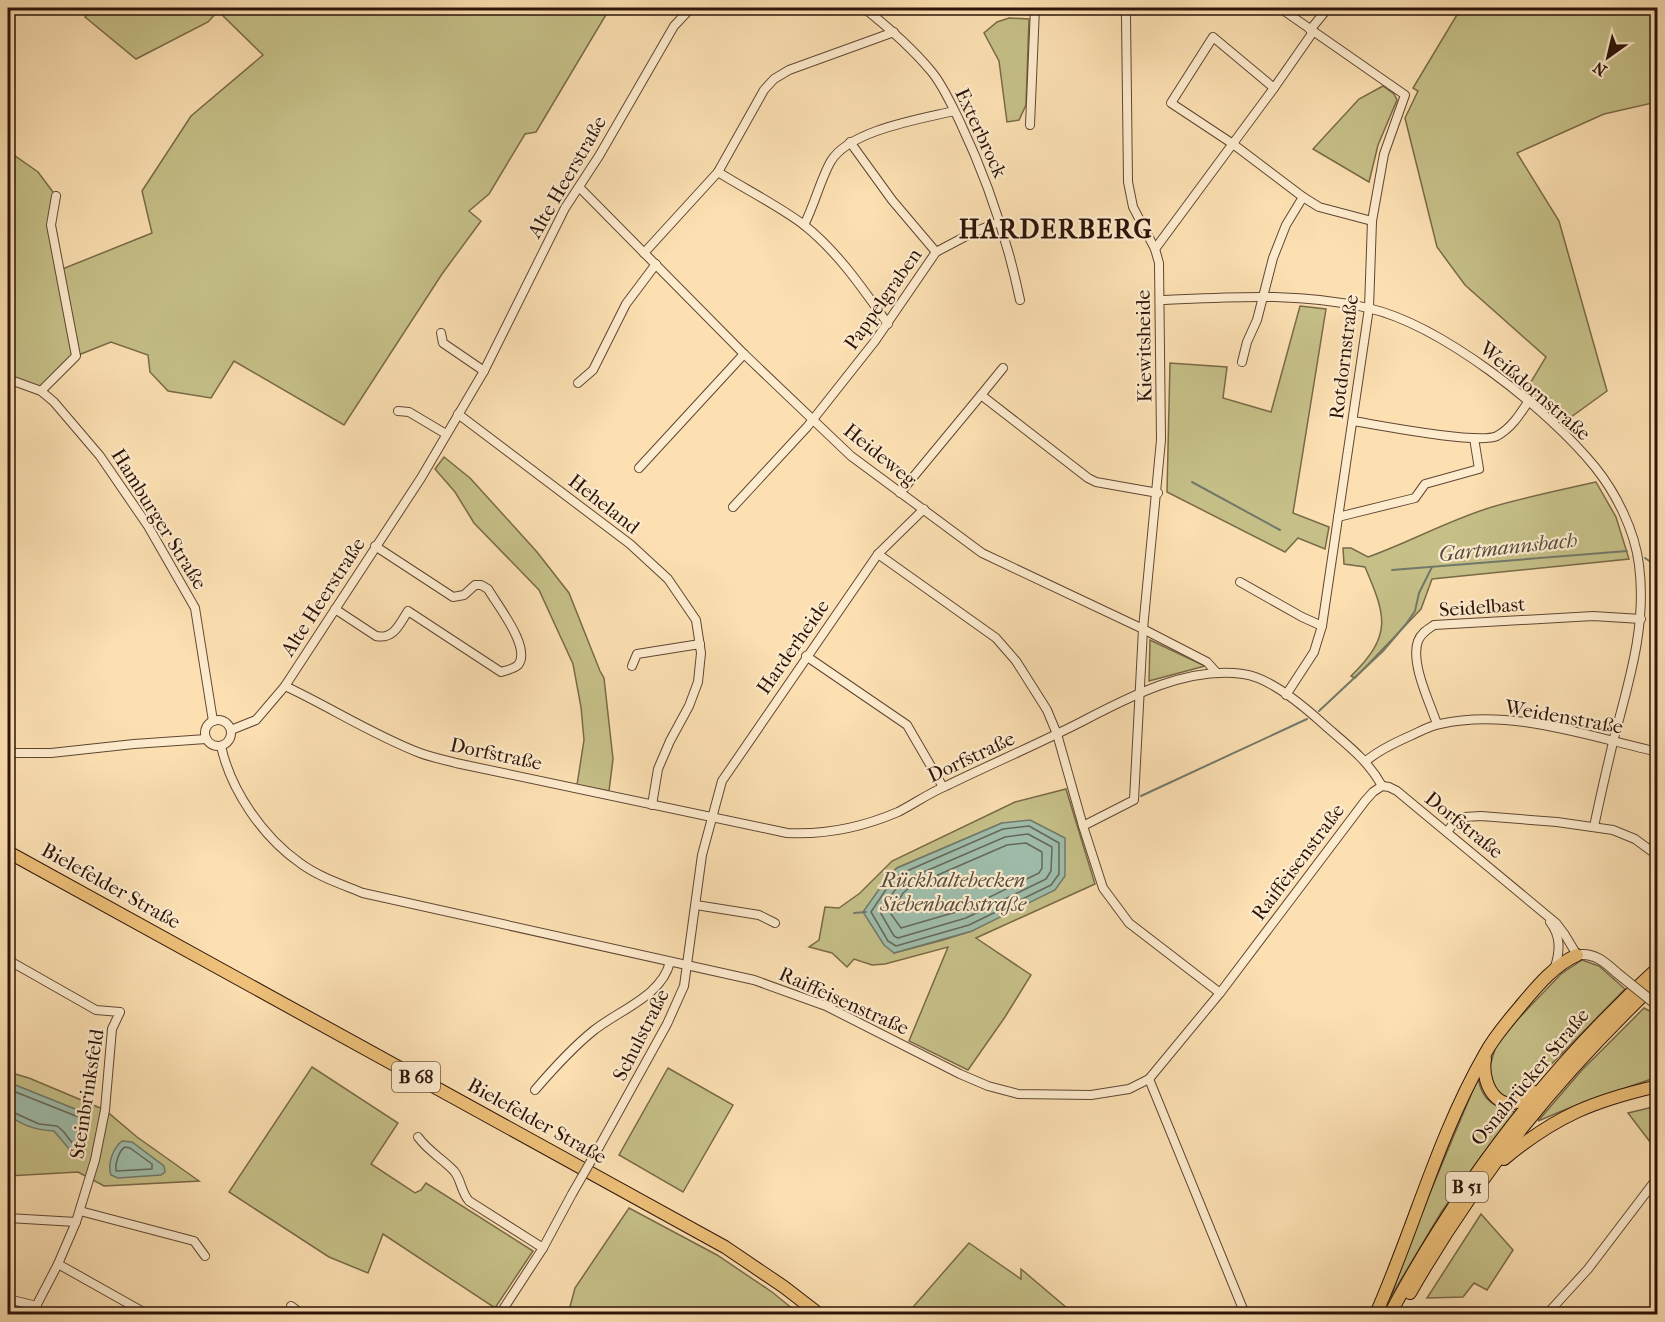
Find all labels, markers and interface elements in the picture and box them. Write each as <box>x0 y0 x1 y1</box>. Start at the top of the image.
north arrow <box>1578 27 1638 87</box>
text: N <box>1589 57 1610 80</box>
street label: Exterbrock <box>950 85 1012 182</box>
street label: Alte Heerstraße <box>522 112 611 243</box>
district label: HARDERBERG <box>959 214 1153 245</box>
street label: Pappelgraben <box>840 244 927 354</box>
street label: Kiewitsheide <box>1132 289 1156 403</box>
street label: Rotdornstraße <box>1325 293 1363 421</box>
street label: Weißdornstraße <box>1474 336 1595 445</box>
street label: Heideweg <box>839 419 921 491</box>
street label: Hamburger Straße <box>107 445 212 594</box>
street label: Heheland <box>564 469 645 539</box>
water label: Gartmannsbach <box>1437 528 1579 566</box>
street label: Alte Heerstraße <box>276 533 370 661</box>
street label: Seidelbast <box>1438 593 1526 621</box>
street label: Harderheide <box>752 595 834 699</box>
street label: Weidenstraße <box>1502 695 1625 739</box>
street label: Dorfstraße <box>924 727 1018 787</box>
street label: Dorfstraße <box>448 733 544 775</box>
street label: Dorfstraße <box>1420 787 1508 863</box>
street label: Raiffeisenstraße <box>1247 799 1349 925</box>
street label: Bielefelder Straße <box>38 838 184 934</box>
water label: Rückhaltebecken Siebenbachstraße <box>879 868 1027 916</box>
street label: Raiffeisenstraße <box>776 962 913 1040</box>
street label: Schulstraße <box>608 985 674 1085</box>
street label: Osnabrücker Straße <box>1466 1004 1594 1150</box>
street label: Steinbrinksfeld <box>65 1026 109 1161</box>
road number: B 68 <box>392 1062 440 1092</box>
street label: Bielefelder Straße <box>464 1073 610 1169</box>
road number: B 51 <box>1446 1172 1488 1202</box>

